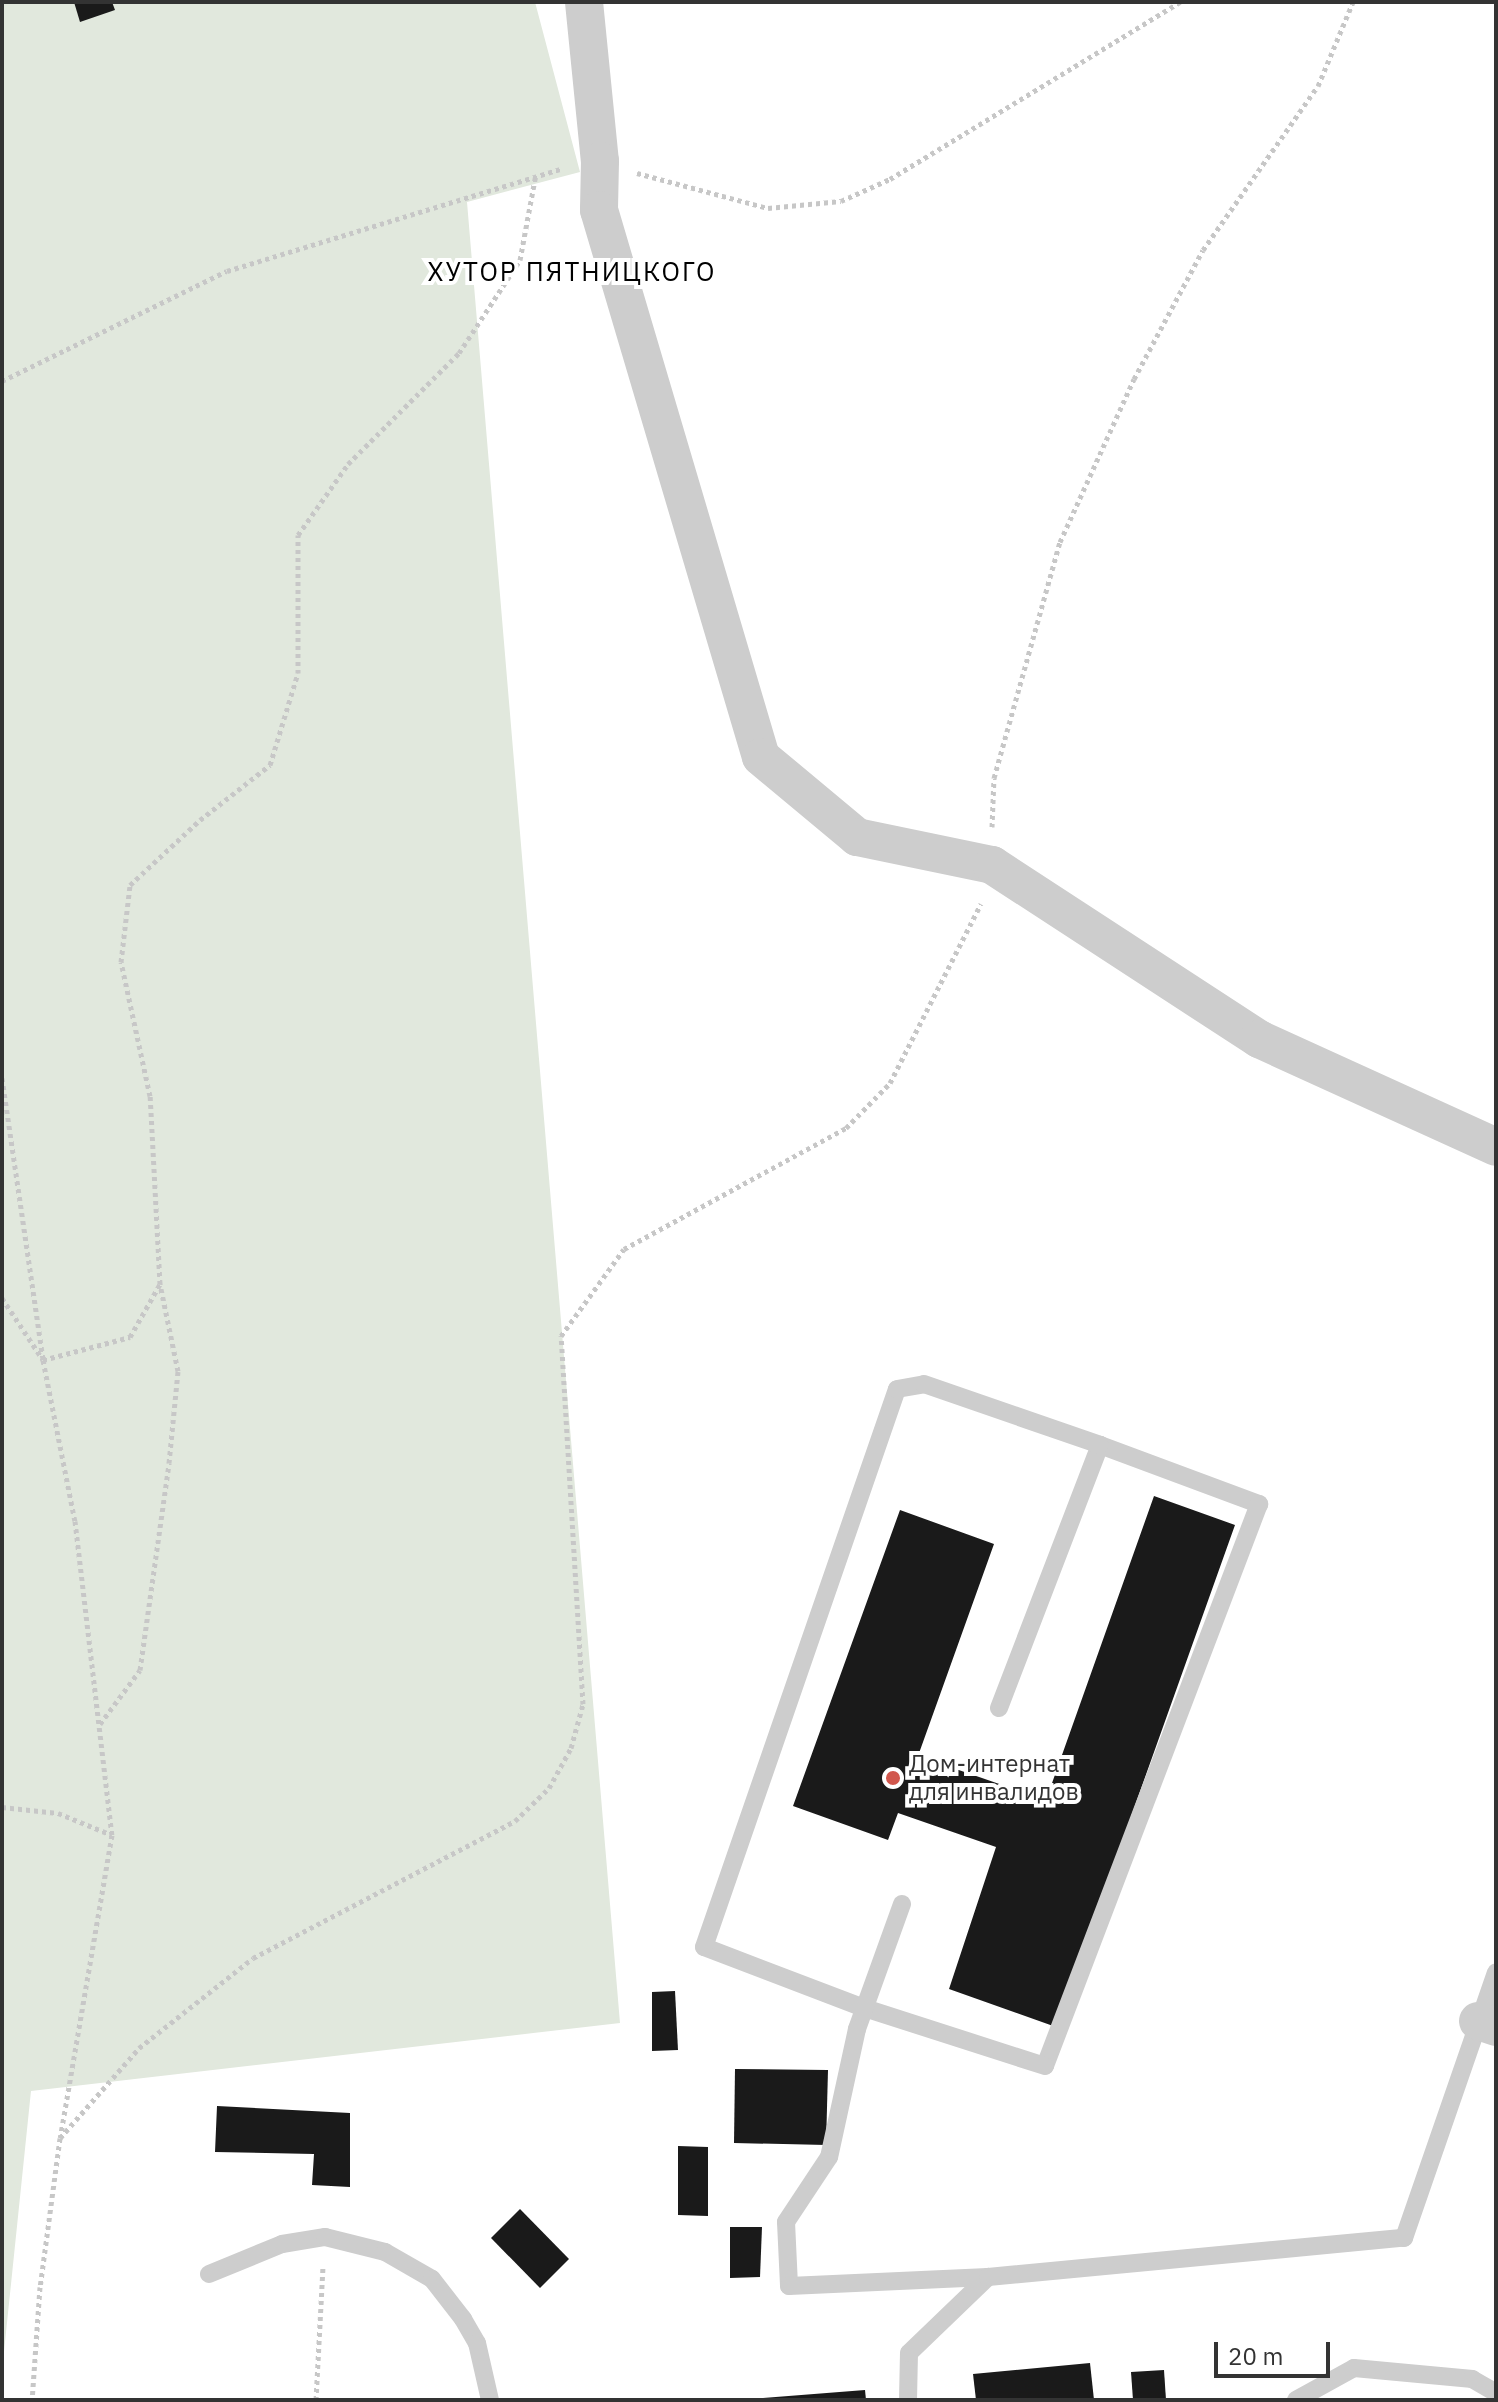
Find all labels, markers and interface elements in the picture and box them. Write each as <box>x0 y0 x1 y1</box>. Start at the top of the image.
district label: ХУТОР ПЯТНИЦКОГО <box>428 256 716 288</box>
place label: Дом-интернат для инвалидов <box>909 1750 1079 1806</box>
marker: Дом-интернат для инвалидов <box>884 1769 902 1787</box>
scale bar <box>1218 2326 1334 2376</box>
text: 20 m <box>1228 2340 1283 2372</box>

